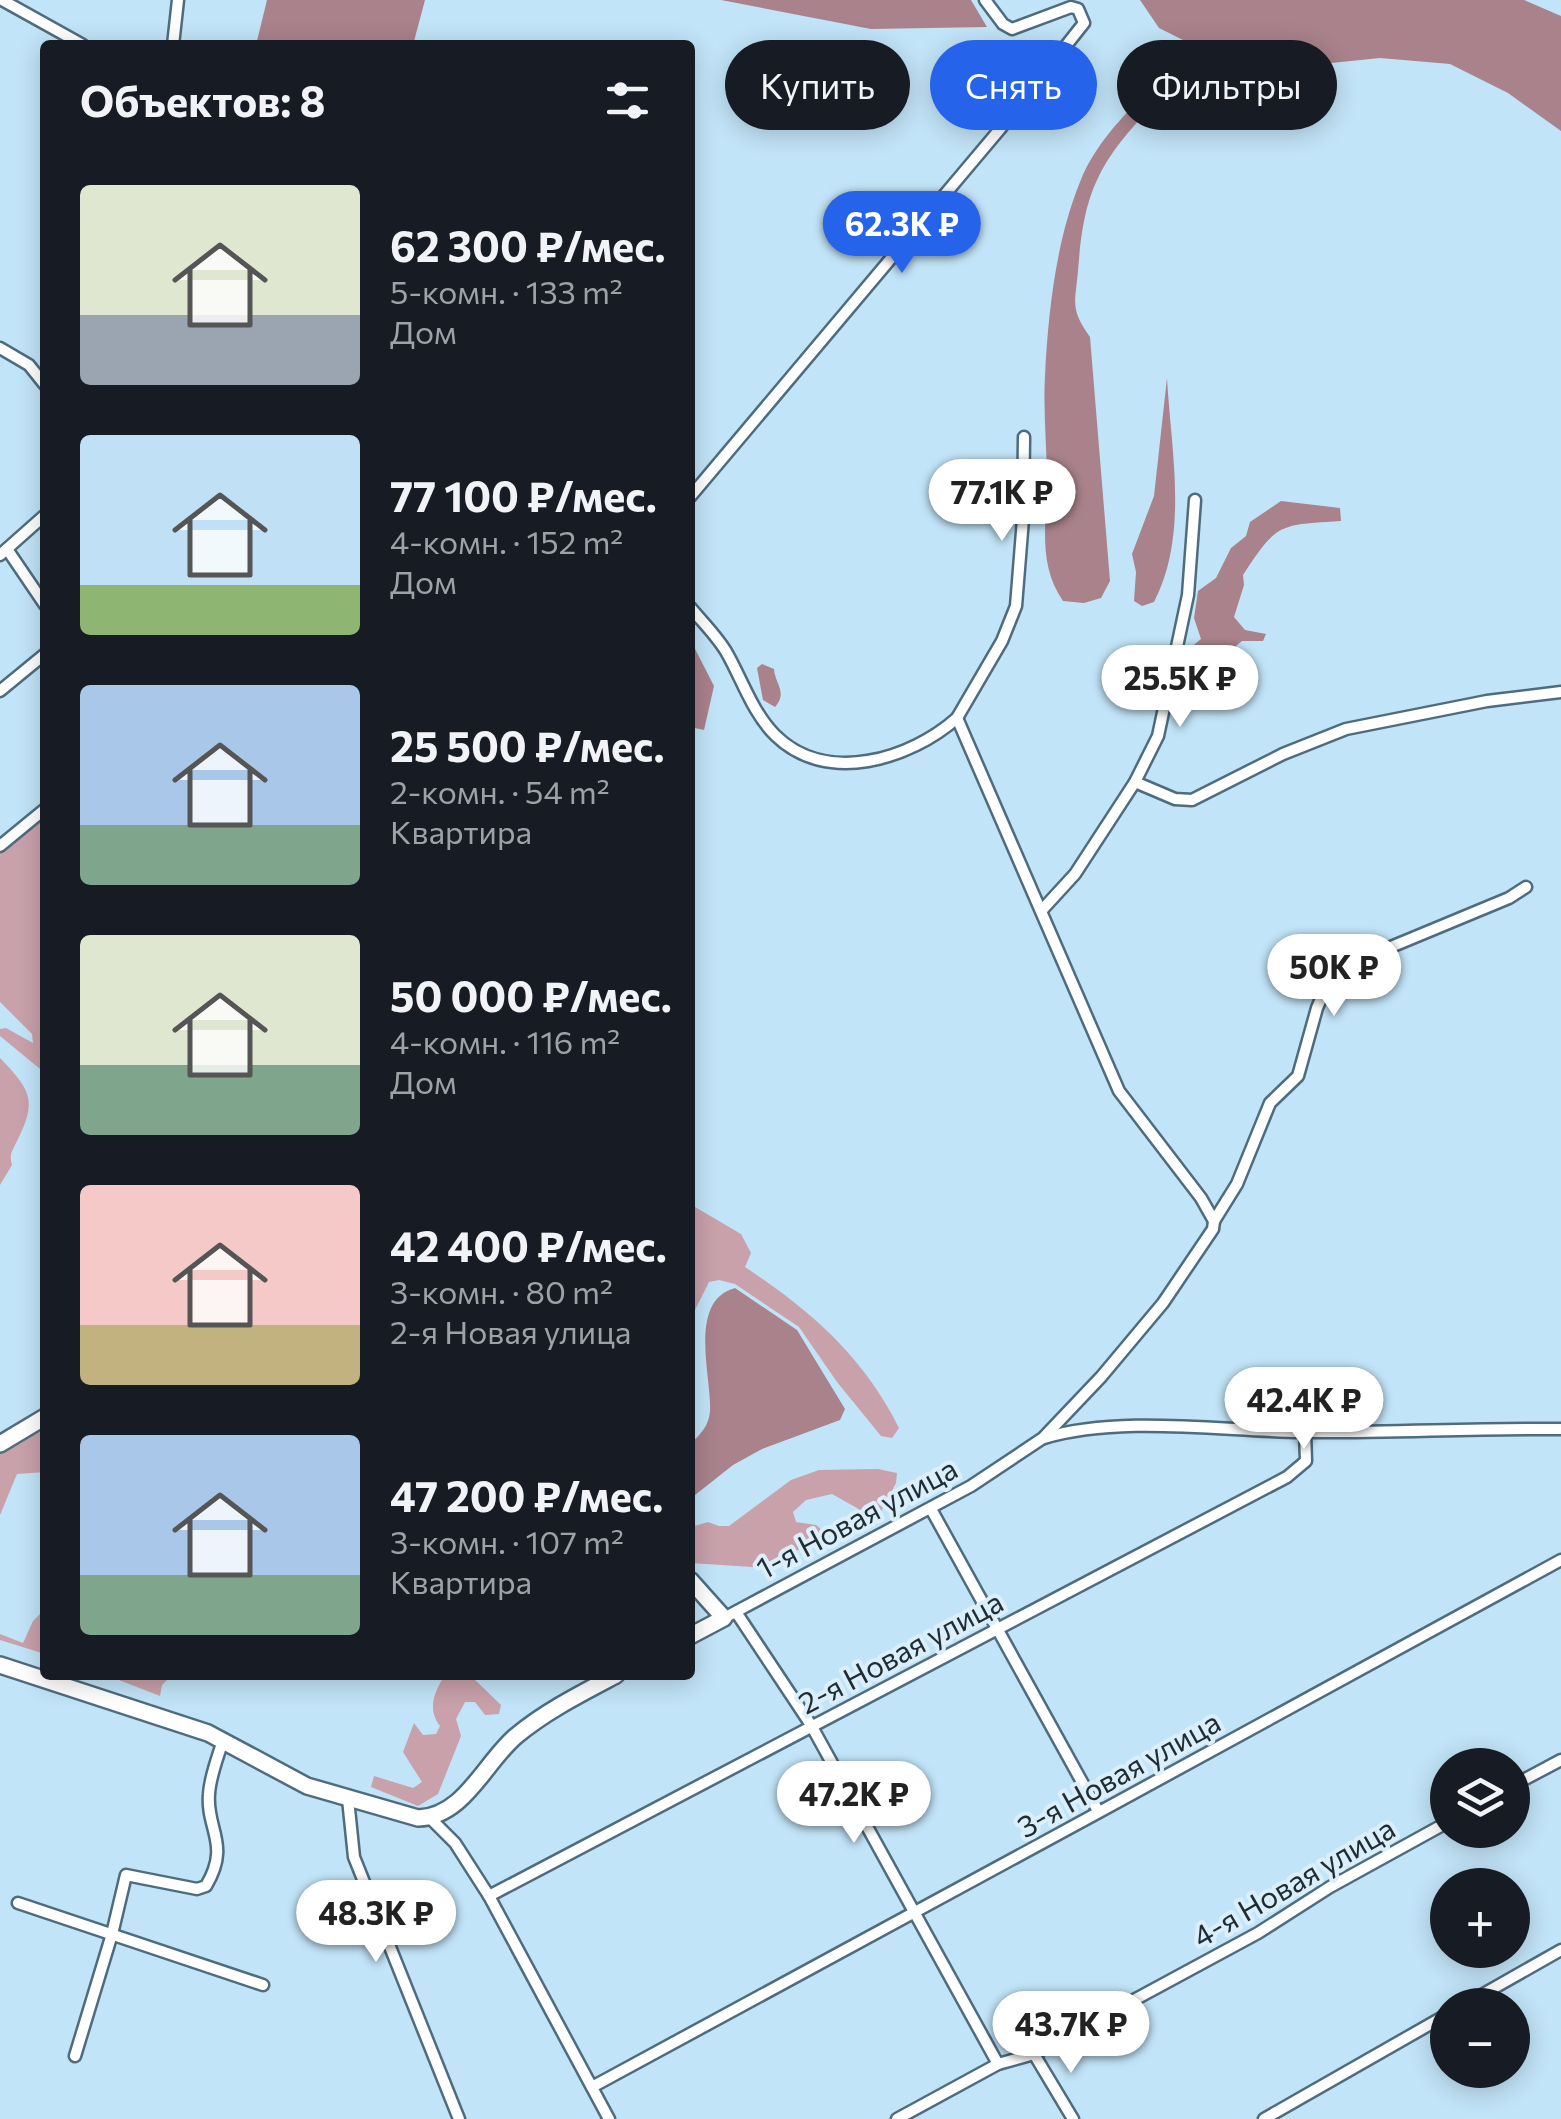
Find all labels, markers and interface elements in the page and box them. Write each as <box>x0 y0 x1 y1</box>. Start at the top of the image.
chip: Купить <box>725 40 910 130</box>
chip: Снять <box>930 40 1097 130</box>
chip: Фильтры <box>1117 40 1337 130</box>
icon: filters <box>600 73 655 128</box>
text: Объектов: 8 <box>80 74 325 126</box>
pin: 62.3K ₽ <box>810 191 994 276</box>
text: 62.3K ₽ <box>845 203 959 243</box>
text: 62 300 ₽/мес. <box>390 219 666 271</box>
icon: home <box>160 225 280 345</box>
text: 5-комн. · 133 m² <box>390 271 623 311</box>
text: Дом <box>390 311 457 351</box>
pin: 77.1K ₽ <box>910 459 1094 544</box>
text: 77 100 ₽/мес. <box>390 469 657 521</box>
text: 77.1K ₽ <box>951 471 1053 511</box>
icon: home <box>160 475 280 595</box>
text: 4-комн. · 152 m² <box>390 521 623 561</box>
text: Дом <box>390 561 457 601</box>
pin: 25.5K ₽ <box>1088 645 1272 730</box>
text: 25.5K ₽ <box>1123 657 1237 697</box>
text: 25 500 ₽/мес. <box>390 719 665 771</box>
icon: home <box>160 725 280 845</box>
text: 2-комн. · 54 m² <box>390 771 610 811</box>
text: Квартира <box>390 811 532 851</box>
pin: 50K ₽ <box>1264 934 1404 1019</box>
text: 50K ₽ <box>1289 946 1379 986</box>
text: 50 000 ₽/мес. <box>390 969 672 1021</box>
icon: home <box>160 975 280 1095</box>
text: 4-комн. · 116 m² <box>390 1021 620 1061</box>
text: Дом <box>390 1061 457 1101</box>
text: 42 400 ₽/мес. <box>390 1219 667 1271</box>
icon: home <box>160 1225 280 1345</box>
text: 3-комн. · 80 m² <box>390 1271 613 1311</box>
text: 2-я Новая улица <box>390 1311 631 1351</box>
pin: 42.4K ₽ <box>1212 1367 1396 1452</box>
text: 42.4K ₽ <box>1246 1379 1362 1419</box>
street label: 1-я Новая улица <box>749 1448 963 1586</box>
text: 47 200 ₽/мес. <box>390 1469 663 1521</box>
icon: home <box>160 1475 280 1595</box>
text: 3-комн. · 107 m² <box>390 1521 624 1561</box>
text: Квартира <box>390 1561 532 1601</box>
street label: 2-я Новая улица <box>791 1582 1009 1720</box>
street label: 3-я Новая улица <box>1010 1702 1226 1844</box>
map controls <box>1430 1748 1530 2088</box>
button: layers <box>1430 1748 1530 1848</box>
pin: 47.2K ₽ <box>762 1761 946 1846</box>
text: 47.2K ₽ <box>799 1773 909 1813</box>
street label: 4-я Новая улица <box>1185 1808 1401 1954</box>
button: + <box>1430 1868 1530 1968</box>
pin: 48.3K ₽ <box>284 1880 468 1965</box>
text: 48.3K ₽ <box>318 1892 434 1932</box>
button: − <box>1430 1988 1530 2088</box>
pin: 43.7K ₽ <box>979 1991 1163 2076</box>
text: 43.7K ₽ <box>1014 2003 1128 2043</box>

